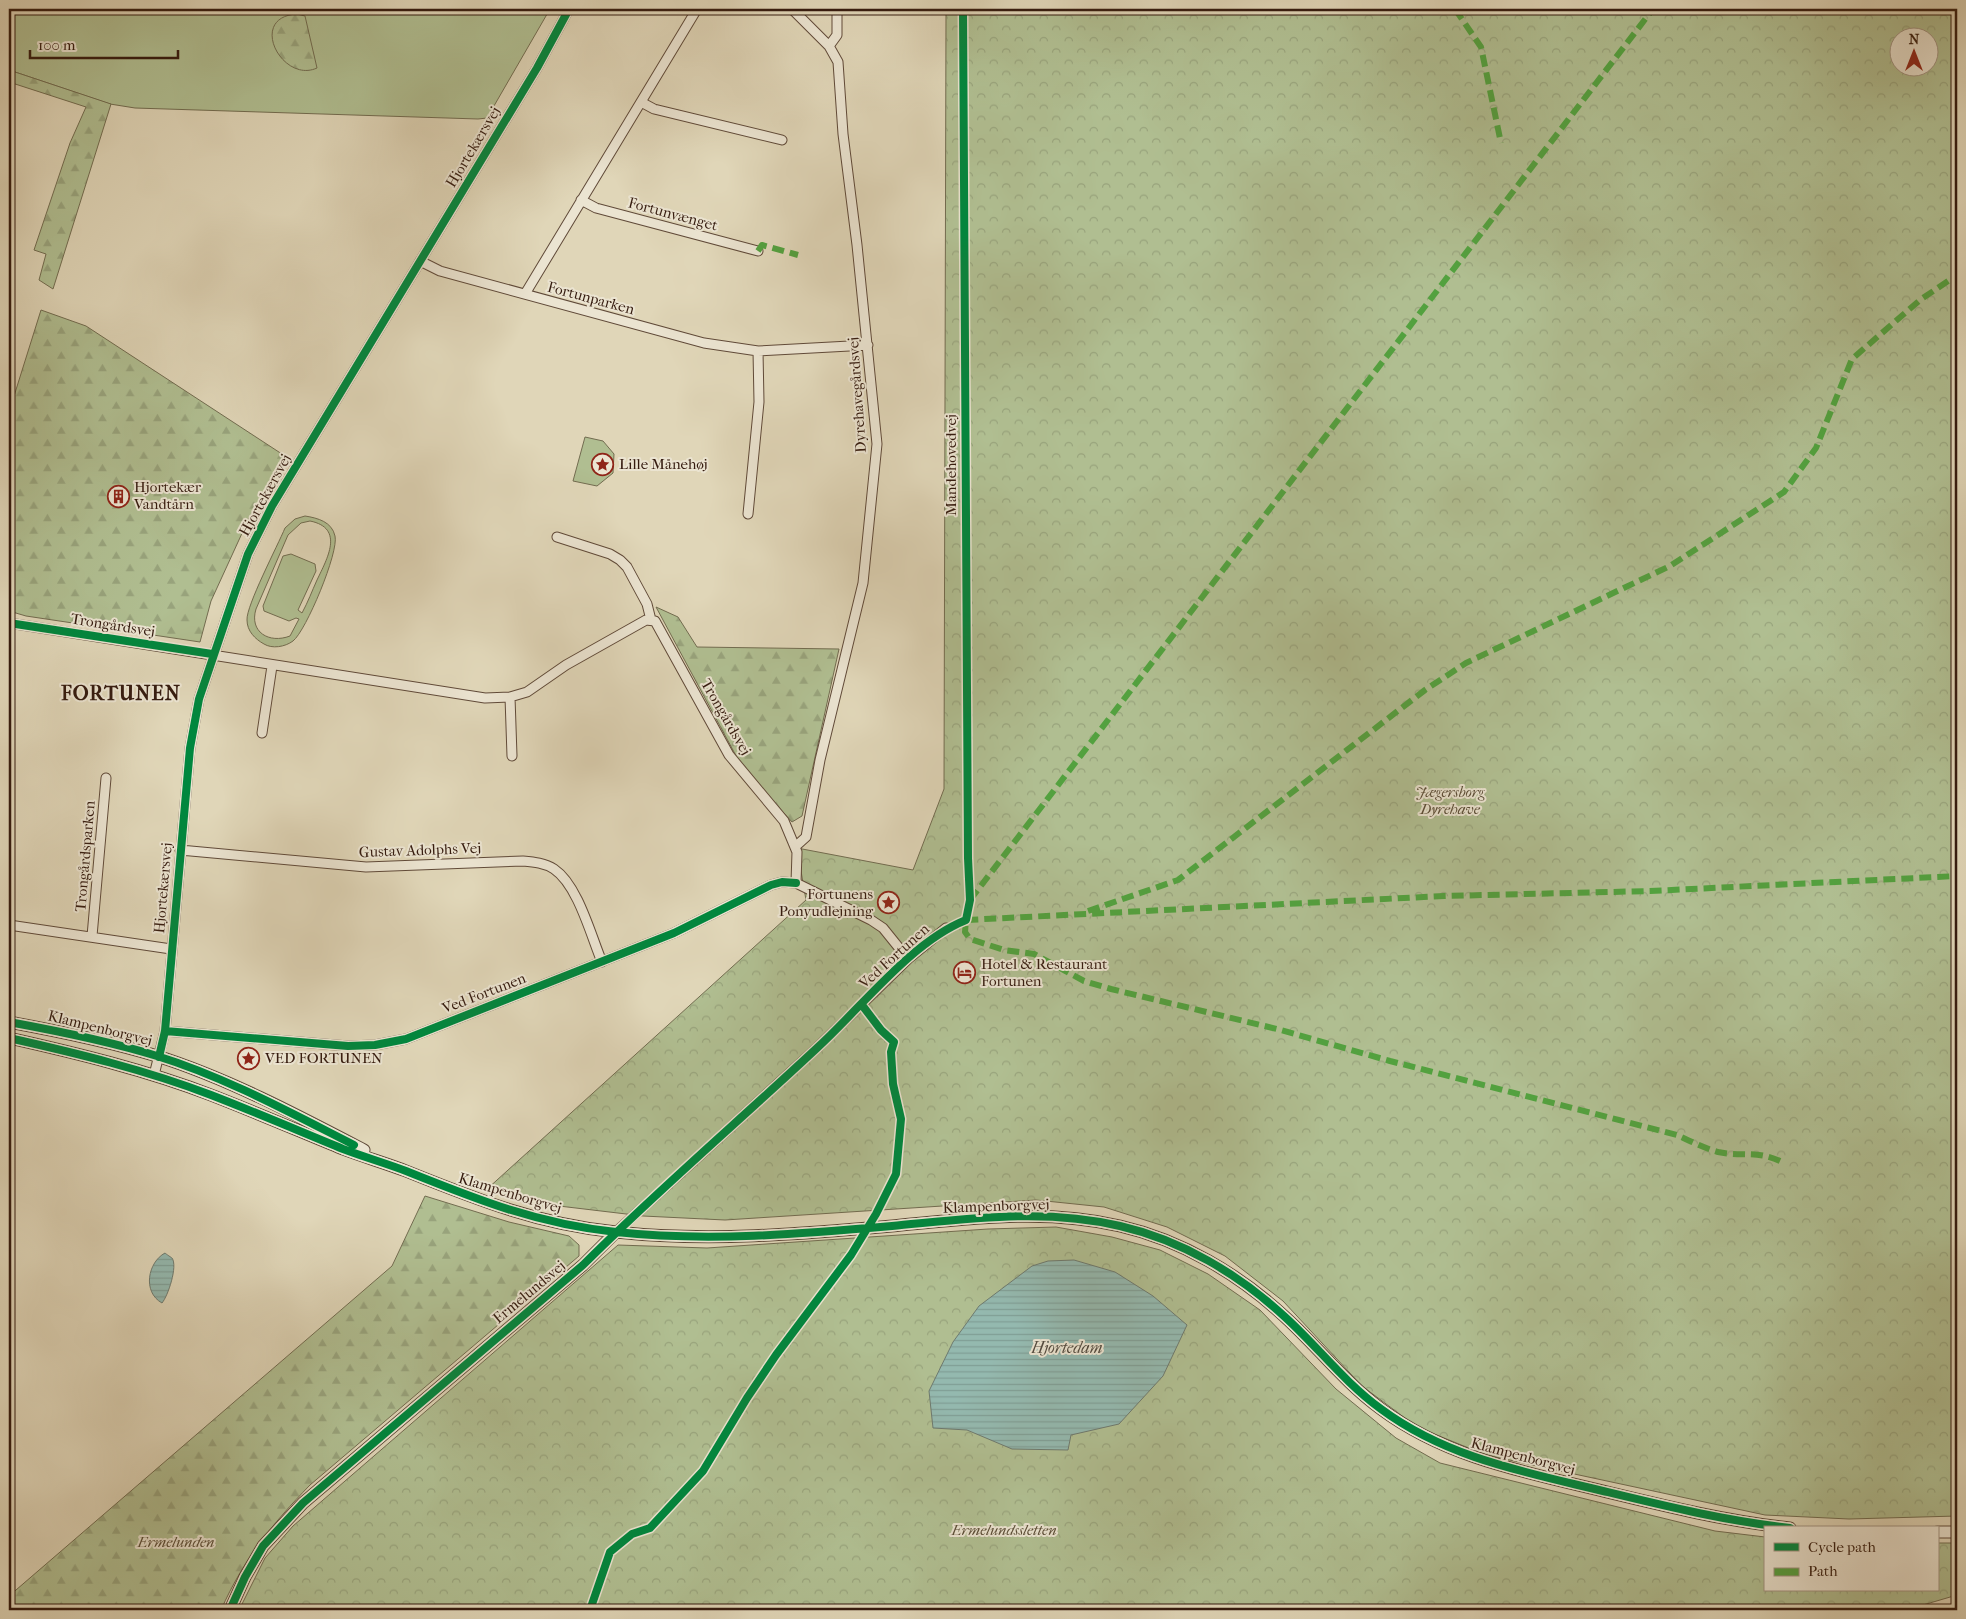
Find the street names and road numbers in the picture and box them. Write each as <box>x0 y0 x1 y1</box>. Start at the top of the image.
street label: Hjortekærsvej <box>442 103 504 191</box>
street label: Fortunvænget <box>626 193 720 235</box>
street label: Fortunparken <box>545 278 637 318</box>
street label: Dyrehavegårdsvej <box>844 336 870 454</box>
street label: Mandehovedvej <box>942 414 960 516</box>
street label: Hjortekærsvej <box>235 451 295 539</box>
street label: Trongårdsvej <box>70 609 156 641</box>
street label: Trongårdsvej <box>697 676 755 758</box>
street label: Trongårdsparken <box>71 799 99 912</box>
street label: Gustav Adolphs Vej <box>359 839 481 861</box>
street label: Hjortekærsvej <box>150 842 176 934</box>
street label: Ved Fortunen <box>854 920 933 993</box>
street label: Ved Fortunen <box>439 969 529 1018</box>
street label: Klampenborgvej <box>46 1006 154 1050</box>
street label: Klampenborgvej <box>456 1169 564 1217</box>
street label: Klampenborgvej <box>942 1195 1050 1217</box>
street label: Ermelundsvej <box>489 1257 569 1327</box>
street label: Klampenborgvej <box>1469 1433 1577 1479</box>

